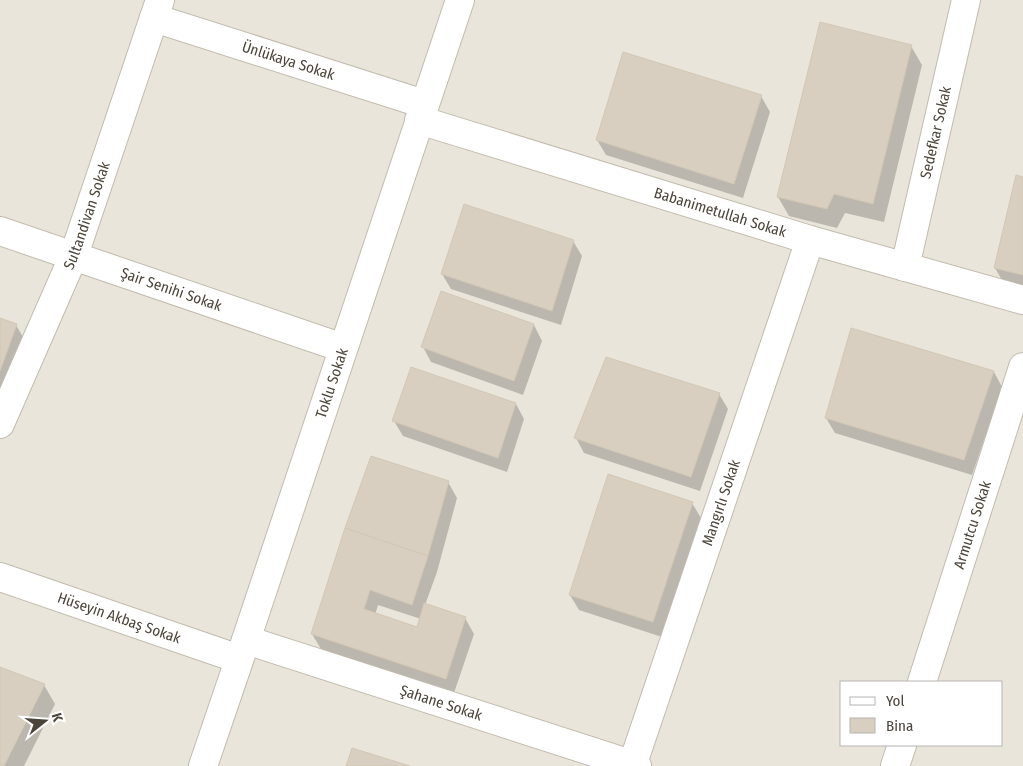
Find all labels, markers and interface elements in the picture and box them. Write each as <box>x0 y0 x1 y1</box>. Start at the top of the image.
street label: Ünlükaya Sokak <box>240 38 337 84</box>
street label: Sedefkar Sokak <box>916 84 955 180</box>
street label: Sultandivan Sokak <box>60 159 114 272</box>
street label: Babanimetullah Sokak <box>652 184 788 241</box>
street label: Şair Senihi Sokak <box>118 264 224 315</box>
street label: Toklu Sokak <box>312 346 352 421</box>
street label: Mangırlı Sokak <box>698 457 744 548</box>
street label: Armutcu Sokak <box>950 479 995 571</box>
street label: Hüseyin Akbaş Sokak <box>55 588 183 647</box>
street label: Şahane Sokak <box>398 681 485 725</box>
legend <box>840 681 1003 746</box>
text: Yol <box>886 692 904 710</box>
north arrow <box>20 696 70 746</box>
text: K <box>48 711 67 725</box>
text: Bina <box>886 717 913 735</box>

